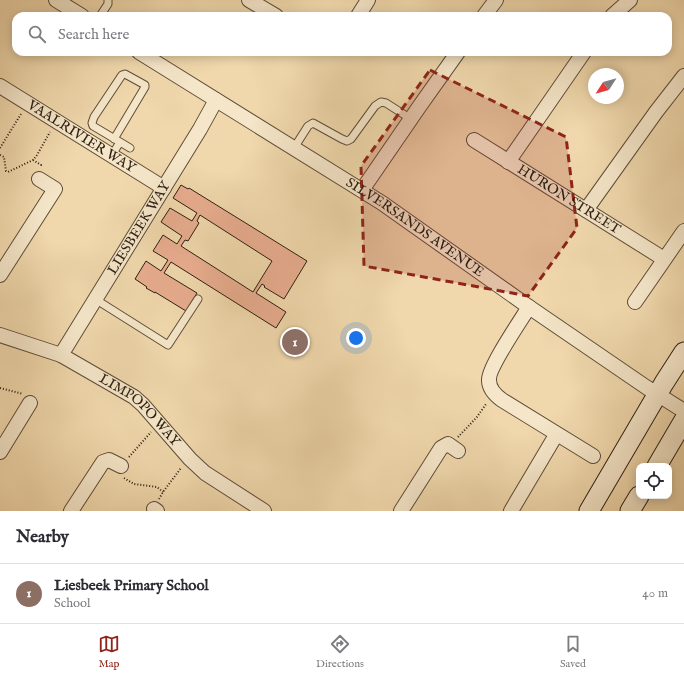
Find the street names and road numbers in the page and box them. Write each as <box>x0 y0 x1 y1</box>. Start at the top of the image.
street label: VAALRIVIER WAY <box>23 96 140 178</box>
street label: HURON STREET <box>514 160 625 239</box>
street label: SILVERSANDS AVENUE <box>342 174 488 281</box>
street label: LIESBEEK WAY <box>104 177 175 278</box>
street label: LIMPOPO WAY <box>96 370 185 451</box>

